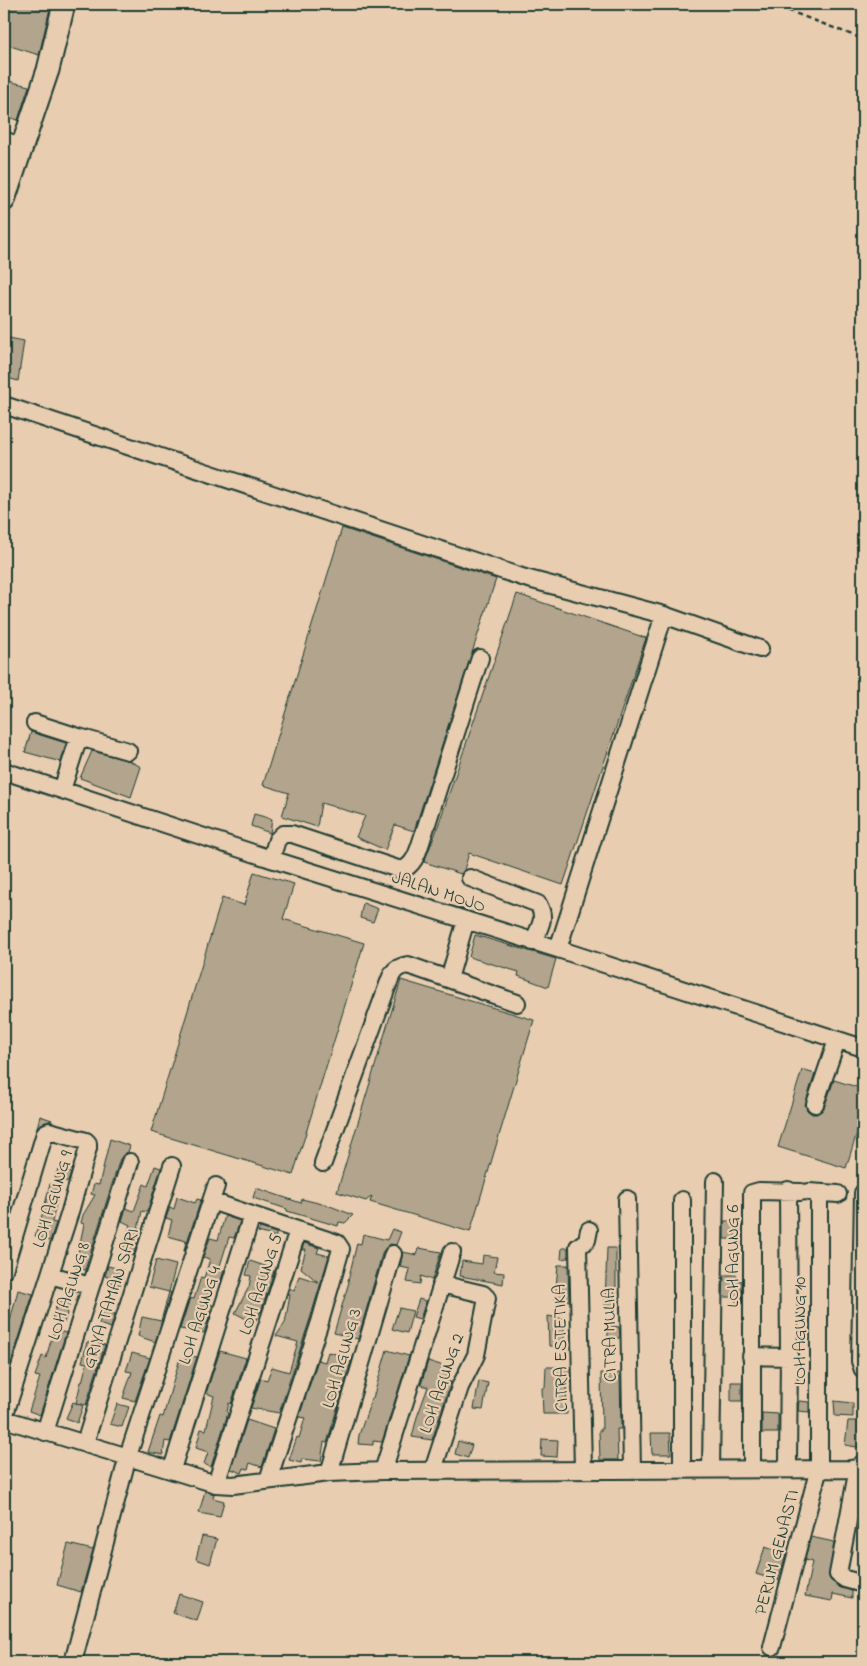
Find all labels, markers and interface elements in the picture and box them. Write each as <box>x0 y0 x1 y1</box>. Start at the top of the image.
street label: JALAN MOJO <box>388 865 489 920</box>
street label: LOH AGUNG 9 <box>27 1147 81 1251</box>
street label: LOH AGUNG 6 <box>721 1204 747 1308</box>
street label: GRIYA TAMAN SARI <box>77 1225 147 1372</box>
street label: LOH AGUNG 5 <box>233 1230 291 1339</box>
street label: LOH AGUNG 8 <box>42 1239 98 1344</box>
street label: LOH AGUNG 4 <box>173 1262 229 1368</box>
street label: LOH AGUNG 10 <box>788 1276 814 1385</box>
street label: CITRA ESTETIKA <box>548 1284 576 1412</box>
street label: CITRA MULIA <box>597 1288 625 1382</box>
street label: LOH AGUNG 3 <box>316 1306 370 1411</box>
street label: LOH AGUNG 2 <box>414 1330 472 1437</box>
street label: PERUM GENASTI <box>749 1487 807 1618</box>

